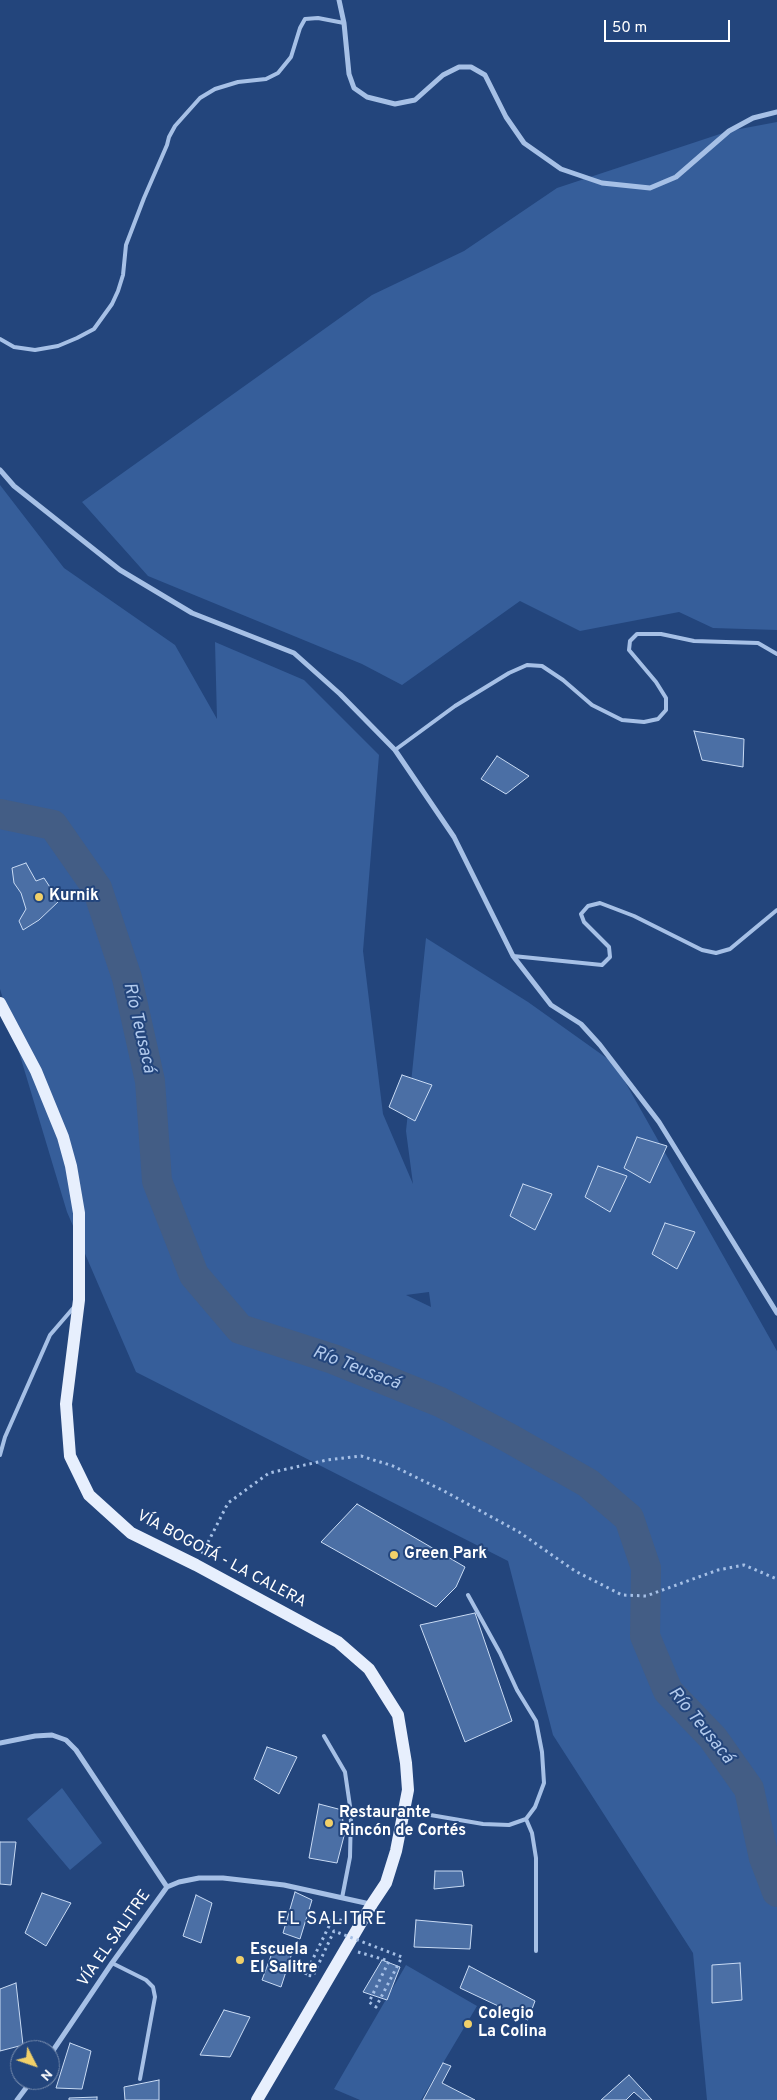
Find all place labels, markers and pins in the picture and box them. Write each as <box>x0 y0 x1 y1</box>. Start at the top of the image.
place label: Kurnik <box>49 887 99 907</box>
marker: Kurnik <box>33 891 45 903</box>
place label: Green Park <box>404 1545 487 1565</box>
marker: Green Park <box>388 1549 400 1561</box>
place label: Restaurante Rincón de Cortés <box>339 1804 466 1842</box>
marker: Restaurante Rincón de Cortés <box>323 1817 335 1829</box>
place label: Escuela El Salitre <box>250 1941 317 1979</box>
marker: Escuela El Salitre <box>234 1954 246 1966</box>
place label: Colegio La Colina <box>478 2005 547 2043</box>
marker: Colegio La Colina <box>462 2018 474 2030</box>

